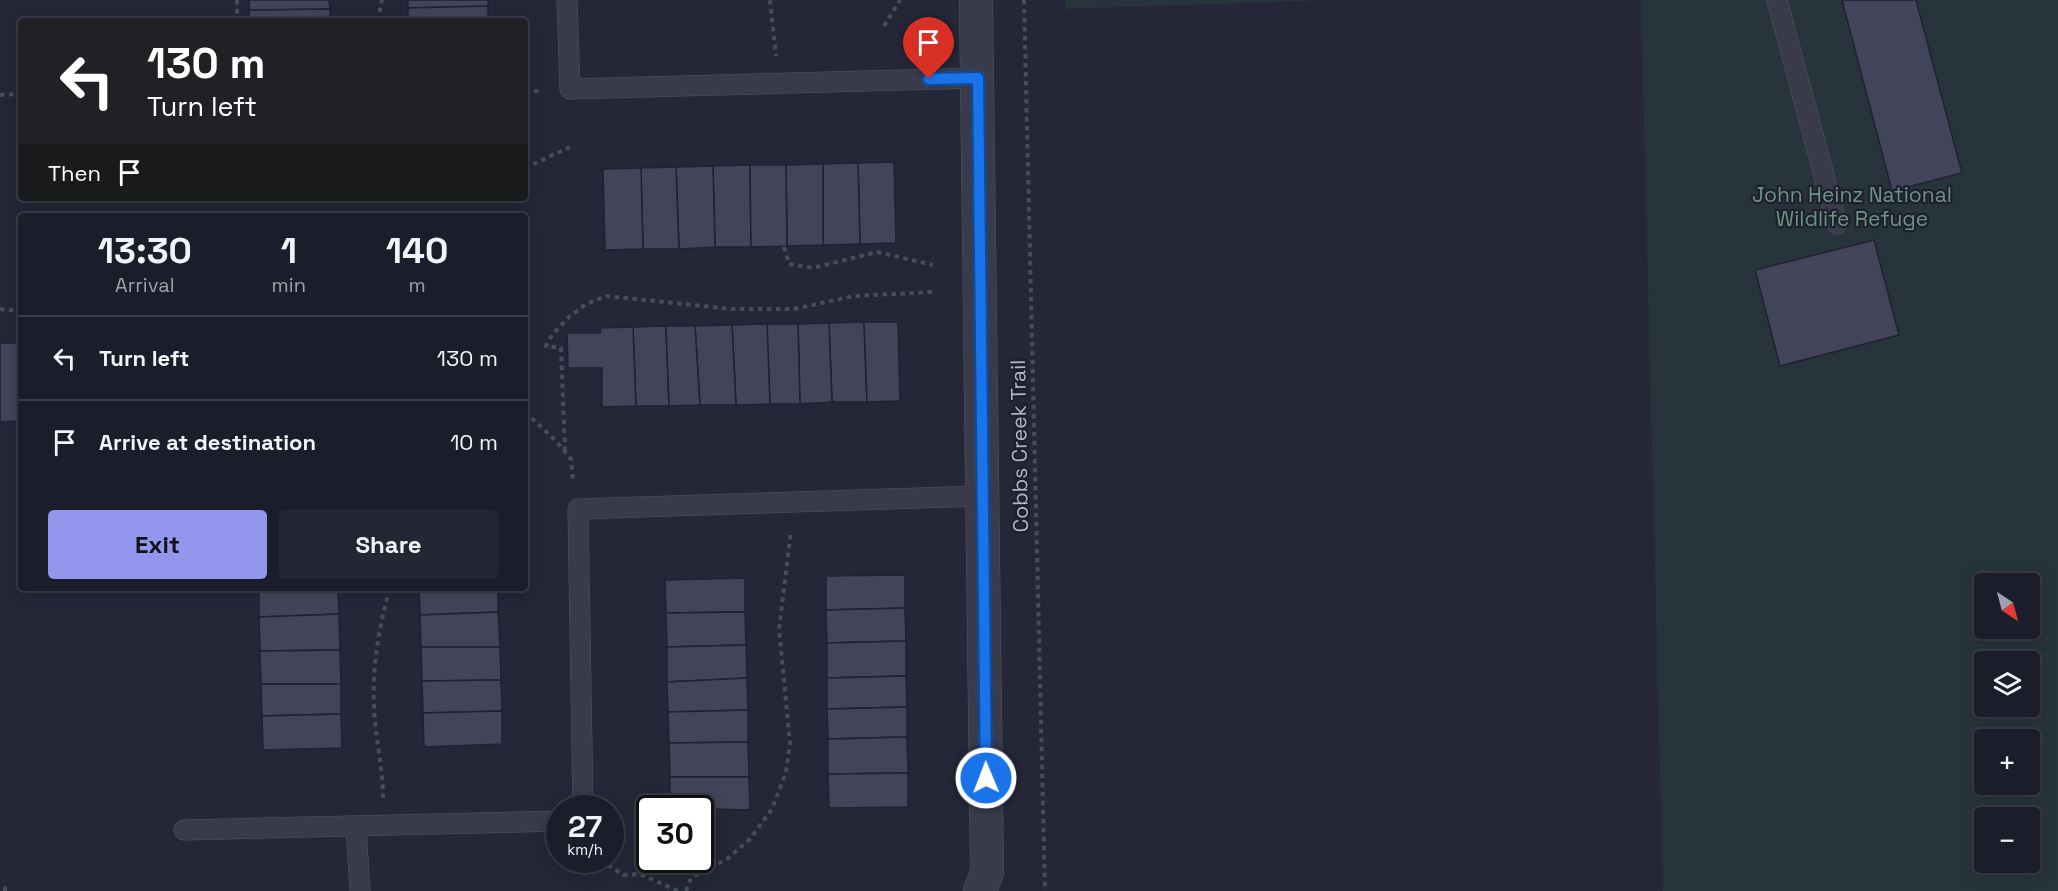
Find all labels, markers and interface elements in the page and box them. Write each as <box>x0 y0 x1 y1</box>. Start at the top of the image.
pin <box>903 17 954 79</box>
icon: arrive <box>912 26 945 59</box>
text: 130 m <box>147 37 265 90</box>
icon: left <box>48 42 126 120</box>
text: Turn left <box>147 89 257 124</box>
icon: arrive <box>113 156 146 189</box>
text: Then <box>48 159 101 187</box>
park label: John Heinz National Wildlife Refuge <box>1752 181 1952 232</box>
text: 13:30 <box>98 228 192 274</box>
text: 1 <box>281 228 297 274</box>
text: 140 <box>386 228 448 274</box>
text: Arrival <box>115 272 175 298</box>
text: min <box>272 272 306 298</box>
text: m <box>408 272 426 298</box>
icon: left <box>48 342 81 375</box>
text: Turn left <box>99 344 189 372</box>
text: 130 m <box>437 344 498 372</box>
street label: Cobbs Creek Trail <box>1004 359 1034 533</box>
icon: arrive <box>48 426 81 459</box>
text: Arrive at destination <box>99 428 316 456</box>
text: 10 m <box>450 428 498 456</box>
button: Exit <box>48 510 267 579</box>
button: Share <box>279 510 498 579</box>
north arrow <box>1974 573 2040 639</box>
map controls <box>1974 573 2040 873</box>
button: layers <box>1974 651 2040 717</box>
button: + <box>1974 729 2040 795</box>
position arrow <box>954 746 1018 810</box>
speed limit sign: 30 <box>636 795 714 873</box>
text: 27 <box>568 807 602 846</box>
button: − <box>1974 807 2040 873</box>
text: km/h <box>567 840 603 859</box>

